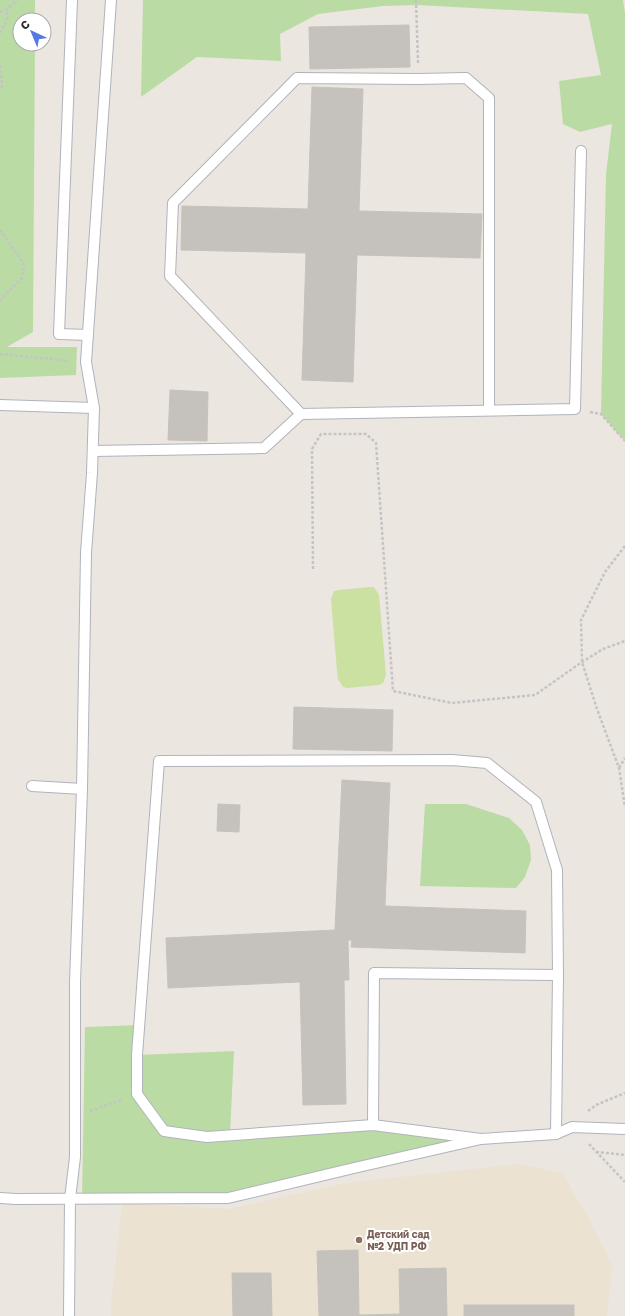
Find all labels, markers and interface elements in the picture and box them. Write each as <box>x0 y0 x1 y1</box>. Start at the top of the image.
north arrow <box>12 12 52 52</box>
text: С <box>17 17 32 32</box>
place label: Детский сад №2 УДП РФ <box>367 1228 430 1252</box>
marker: Детский сад №2 УДП РФ <box>354 1235 364 1245</box>

